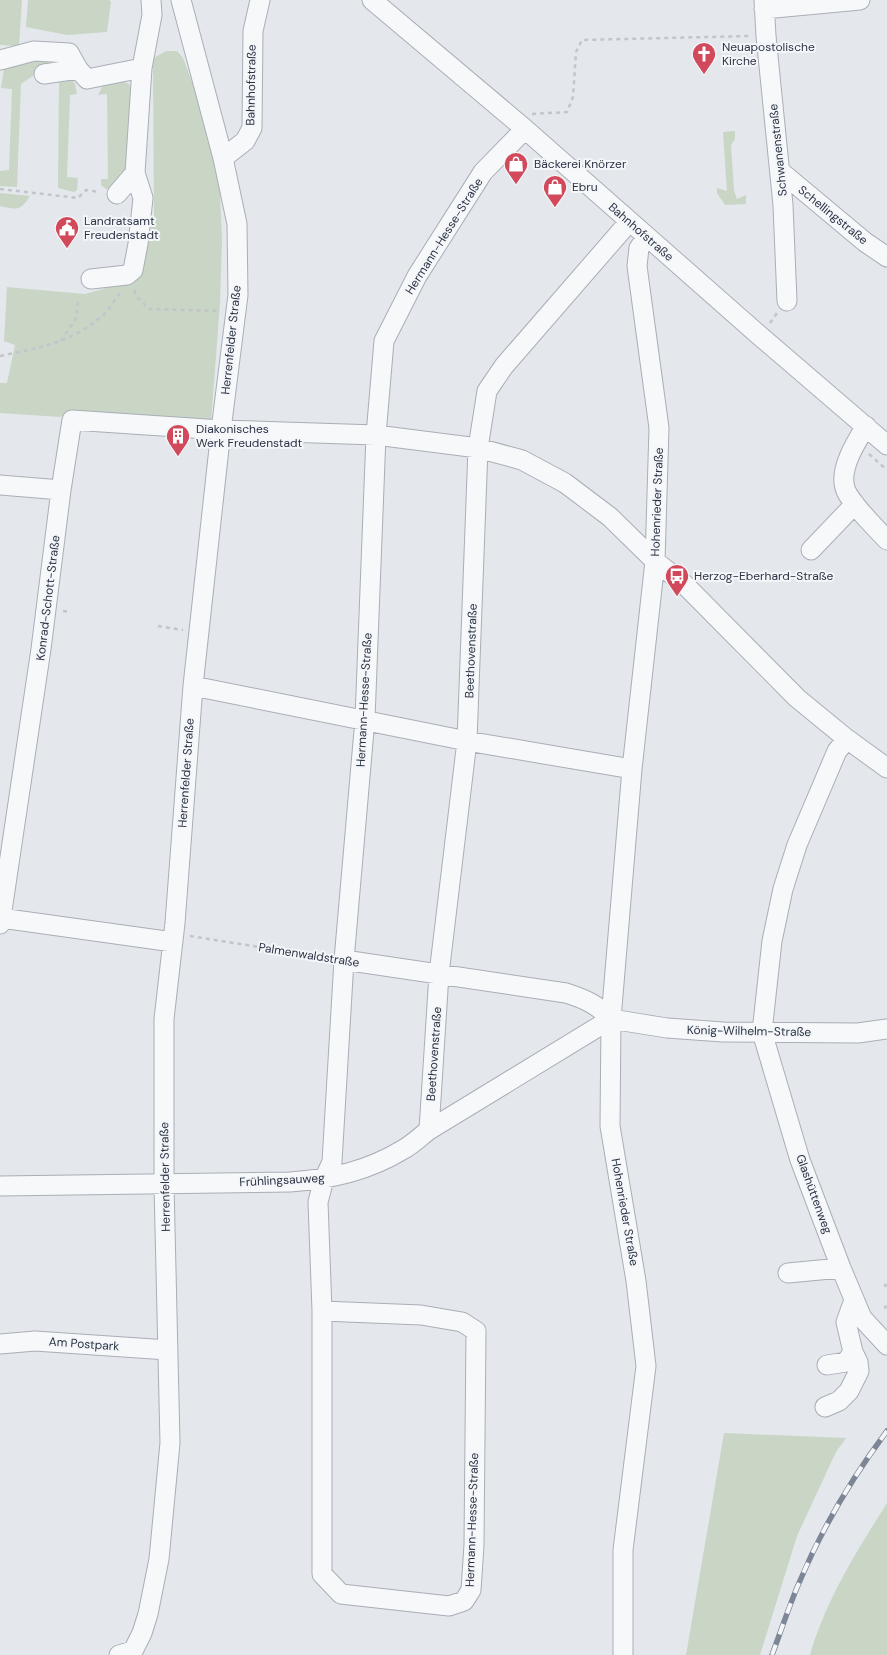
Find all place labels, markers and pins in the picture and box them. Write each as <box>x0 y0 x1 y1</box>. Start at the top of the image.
place label: Neuapostolische Kirche <box>722 39 815 69</box>
church icon: Neuapostolische Kirche <box>691 41 717 75</box>
shop icon: Bäckerei Knörzer <box>503 151 529 185</box>
place label: Bäckerei Knörzer <box>534 156 627 172</box>
shop icon: Ebru <box>542 174 568 208</box>
place label: Ebru <box>572 179 598 195</box>
place label: Landratsamt Freudenstadt <box>84 213 159 243</box>
public building icon: Landratsamt Freudenstadt <box>54 215 80 249</box>
place label: Diakonisches Werk Freudenstadt <box>196 421 303 451</box>
building icon: Diakonisches Werk Freudenstadt <box>165 423 191 457</box>
bus stop icon: Herzog-Eberhard-Straße <box>664 563 690 597</box>
place label: Herzog-Eberhard-Straße <box>694 568 834 584</box>

